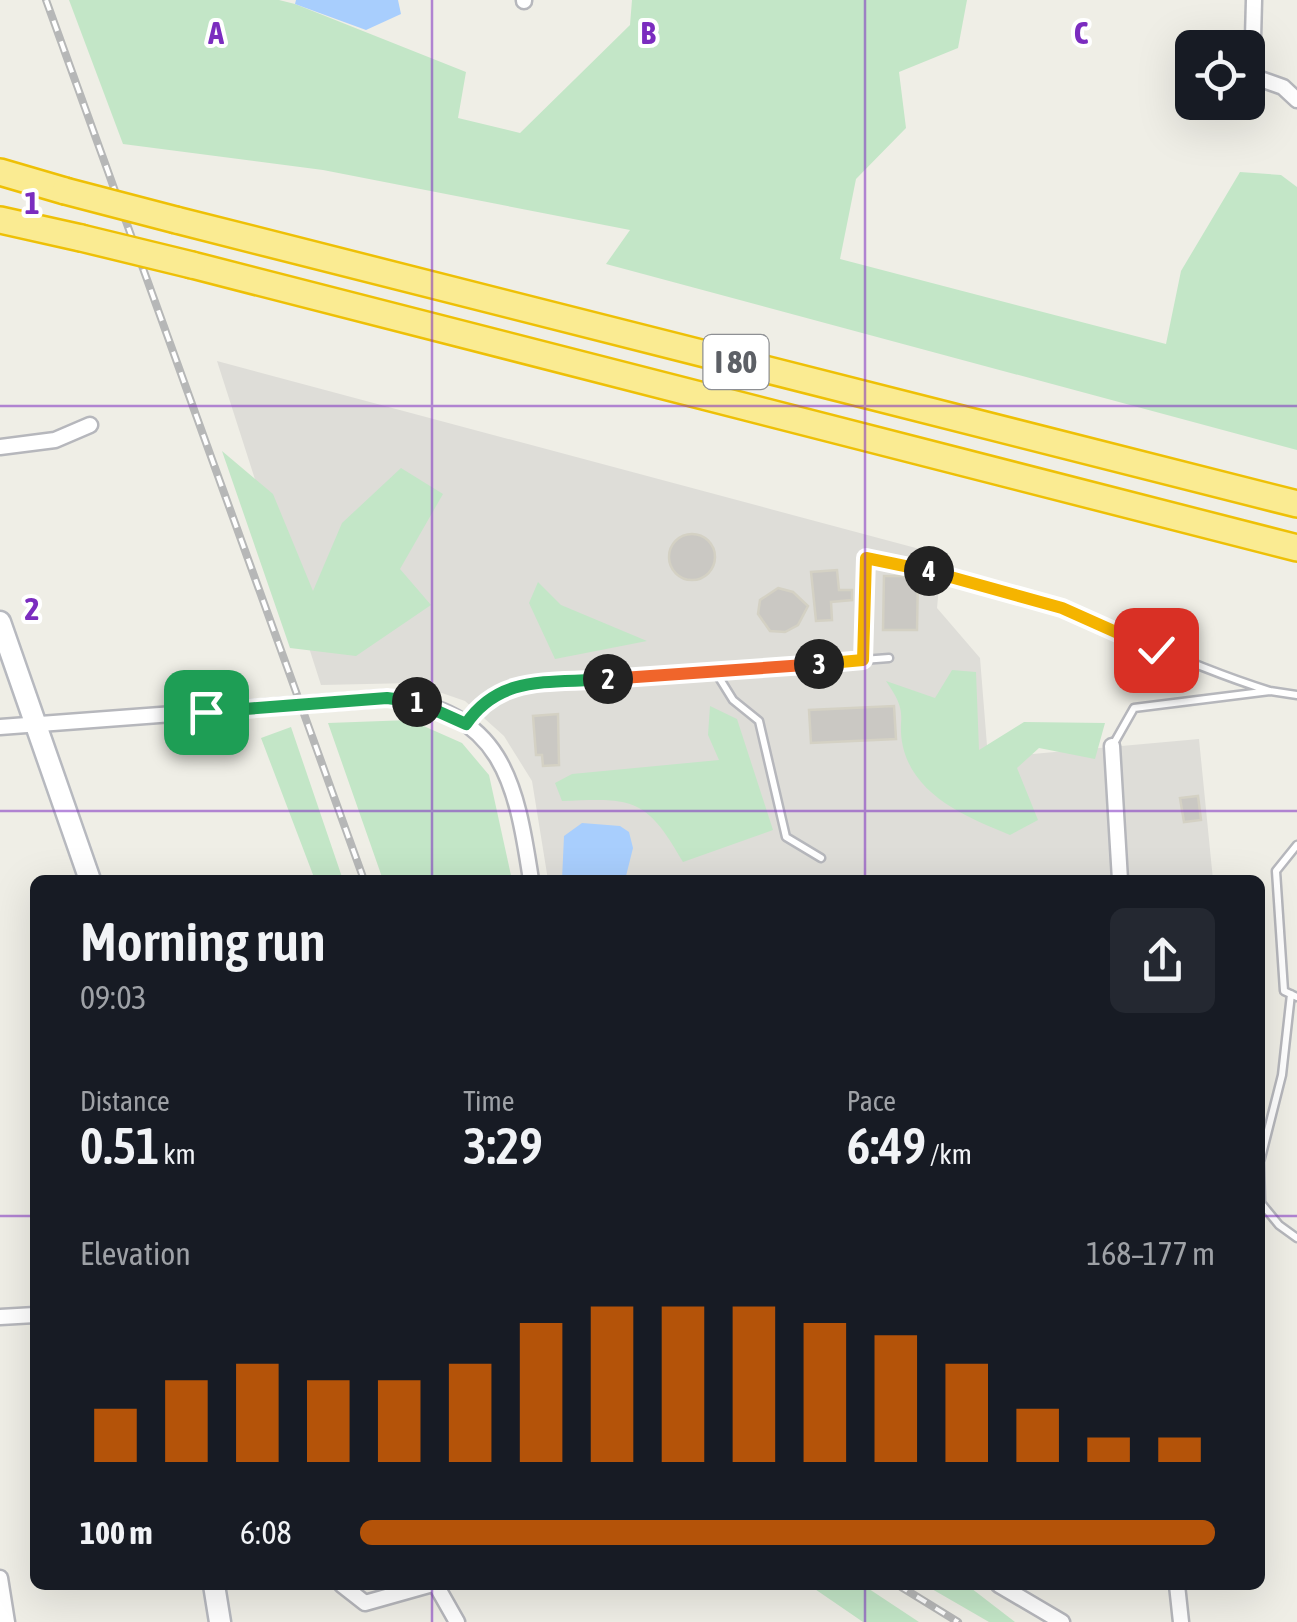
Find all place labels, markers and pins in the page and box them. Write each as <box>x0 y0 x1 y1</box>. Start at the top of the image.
pin: 4 <box>904 546 954 596</box>
pin <box>1114 608 1199 693</box>
pin: 3 <box>794 639 844 689</box>
pin: 2 <box>583 654 633 704</box>
pin <box>164 670 249 755</box>
pin: 1 <box>392 677 442 727</box>

